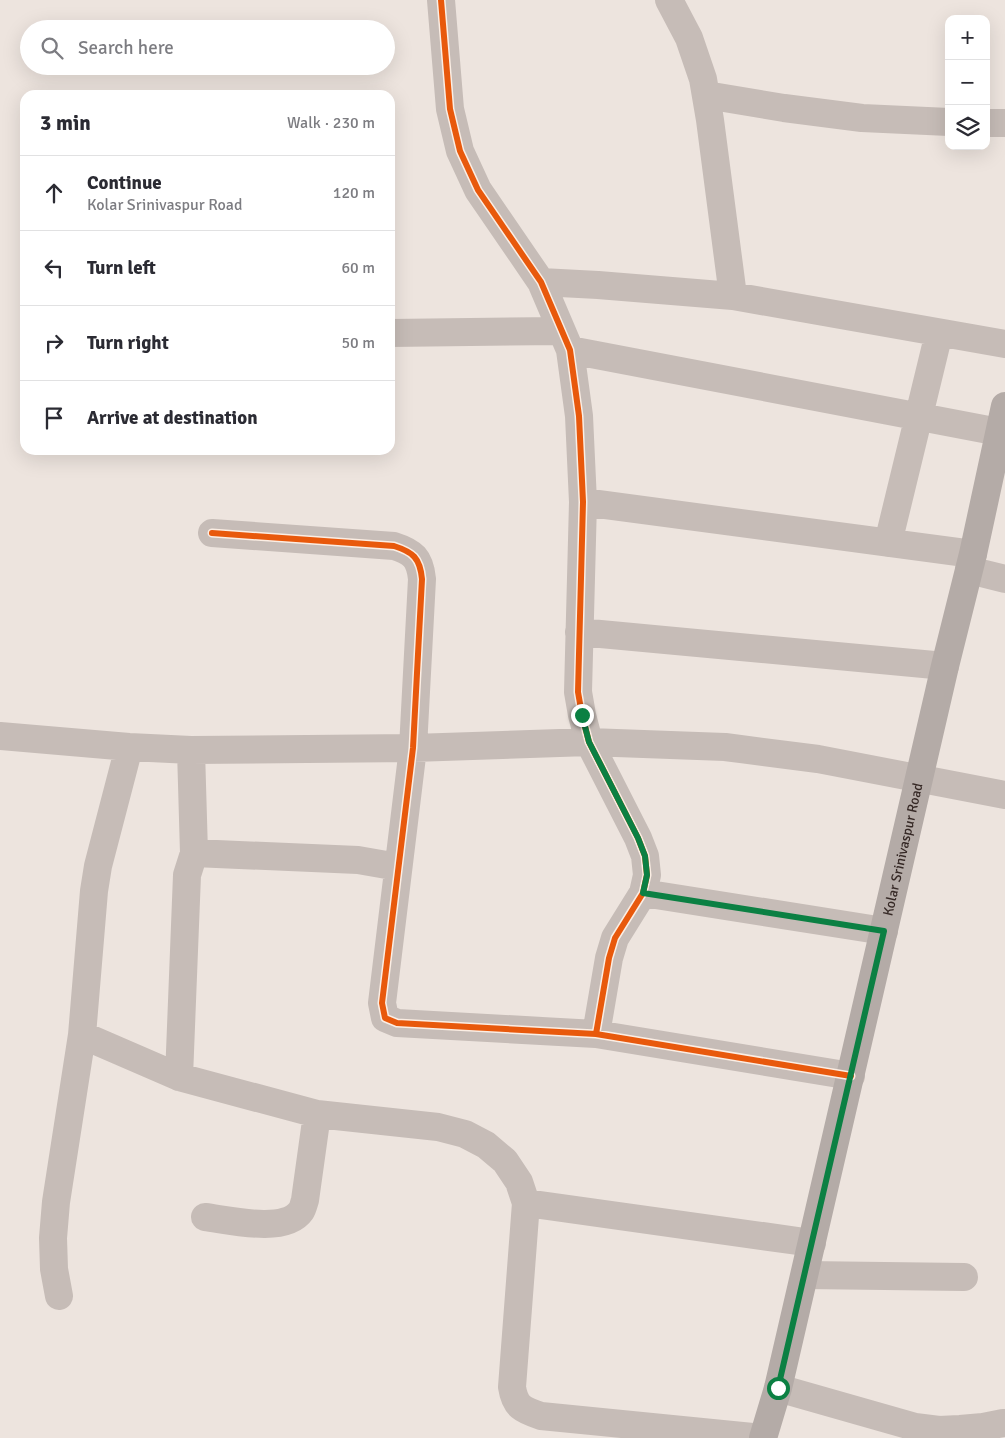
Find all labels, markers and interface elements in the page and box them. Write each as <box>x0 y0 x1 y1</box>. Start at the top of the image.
map controls <box>945 15 990 150</box>
button: + <box>945 15 990 60</box>
search box <box>20 20 395 75</box>
icon: search <box>38 34 66 62</box>
text: Search here <box>78 36 174 60</box>
button: − <box>945 60 990 105</box>
button: layers <box>945 105 990 150</box>
text: 3 min <box>40 110 91 136</box>
text: Walk · 230 m <box>287 113 375 133</box>
text: Continue <box>87 171 162 195</box>
icon: ahead <box>40 179 68 207</box>
text: 120 m <box>333 183 375 203</box>
text: Kolar Srinivaspur Road <box>87 195 242 215</box>
icon: left <box>40 254 68 282</box>
text: Turn left <box>87 256 156 280</box>
text: 60 m <box>341 258 375 278</box>
icon: right <box>40 329 68 357</box>
text: Turn right <box>87 331 169 355</box>
text: 50 m <box>341 333 375 353</box>
icon: arrive <box>40 404 68 432</box>
text: Arrive at destination <box>87 406 258 430</box>
route end <box>571 704 594 727</box>
street label: Kolar Srinivaspur Road <box>879 781 926 918</box>
route start <box>767 1377 790 1400</box>

